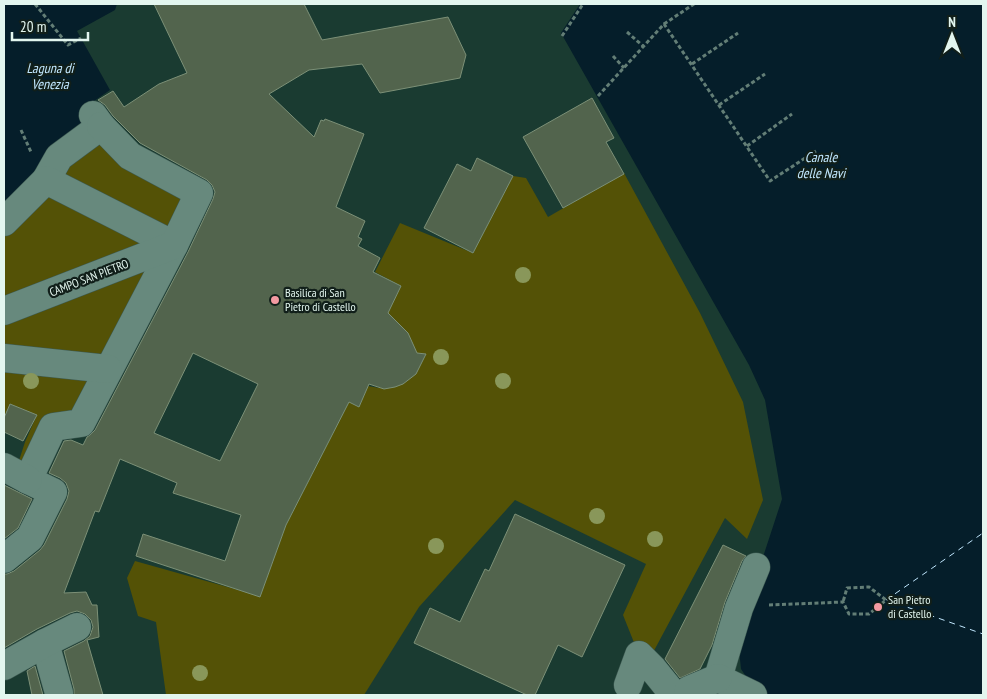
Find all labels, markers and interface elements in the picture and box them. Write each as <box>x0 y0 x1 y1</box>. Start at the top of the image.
scale bar <box>12 10 89 42</box>
north arrow <box>927 10 977 60</box>
text: N <box>948 13 956 31</box>
text: 20 m <box>20 17 46 36</box>
water label: Laguna di Venezia <box>26 59 76 93</box>
water label: Canale delle Navi <box>797 148 847 182</box>
street label: CAMPO SAN PIETRO <box>47 255 131 299</box>
place label: Basilica di San Pietro di Castello <box>285 285 356 314</box>
marker: Basilica di San Pietro di Castello <box>269 294 281 306</box>
place label: San Pietro di Castello <box>888 592 931 621</box>
marker: San Pietro di Castello <box>872 601 884 613</box>

